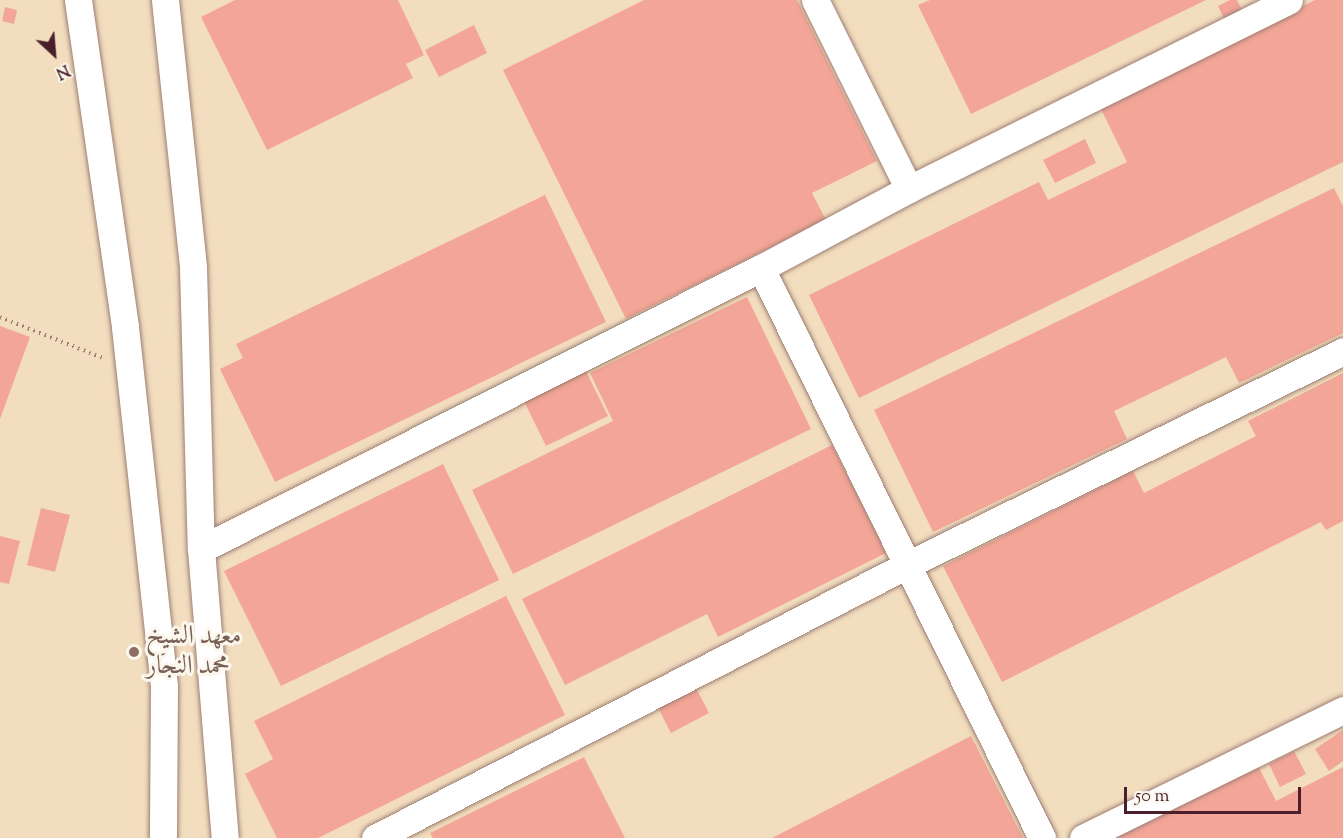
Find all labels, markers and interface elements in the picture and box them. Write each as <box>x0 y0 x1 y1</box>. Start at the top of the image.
north arrow <box>24 24 84 84</box>
text: N <box>51 57 73 84</box>
place label: معهد الشيخ محمد النجار <box>146 621 241 682</box>
marker: معهد الشيخ محمد النجار <box>127 645 141 659</box>
scale bar <box>1127 775 1304 813</box>
text: 50 m <box>1135 784 1169 810</box>

